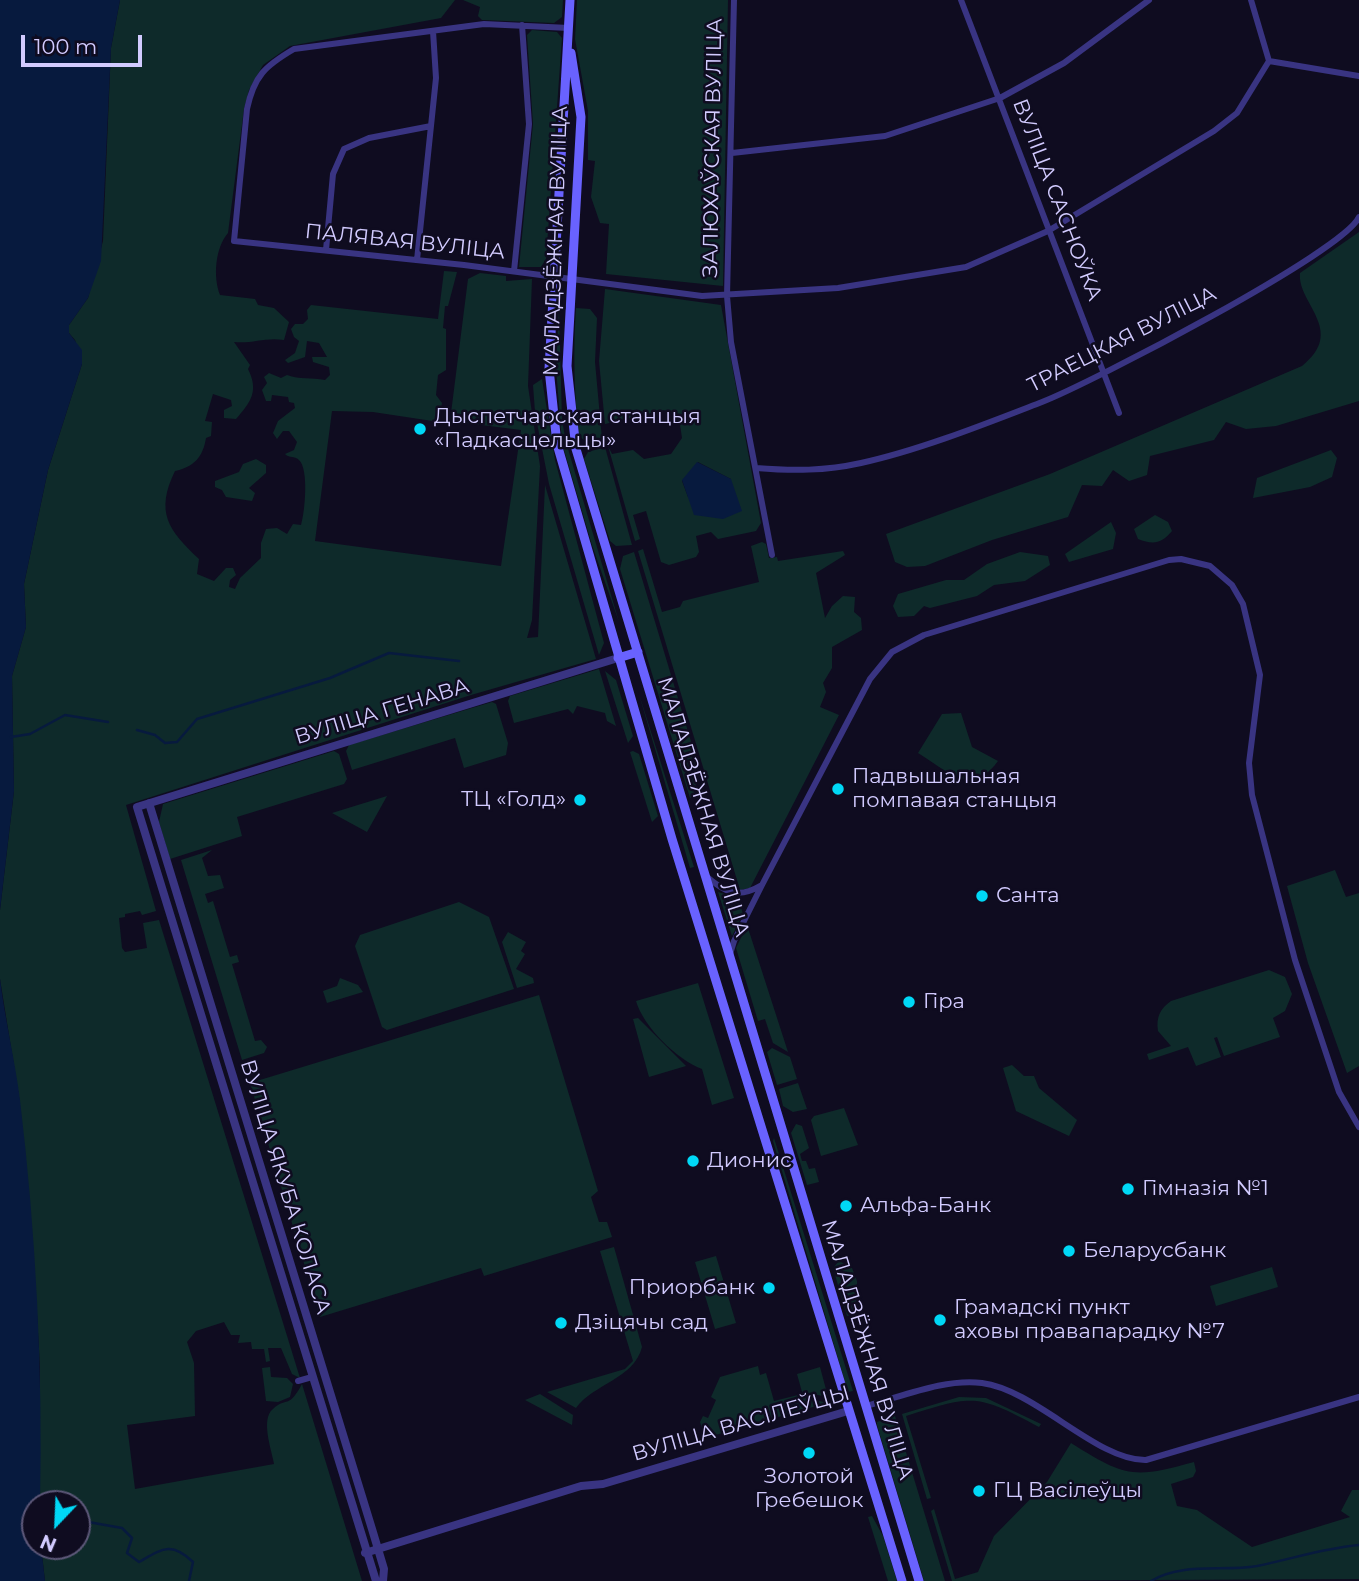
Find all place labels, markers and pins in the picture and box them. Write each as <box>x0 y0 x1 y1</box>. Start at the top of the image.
place label: Дыспетчарская станцыя «Падкасцельцы» <box>434 404 701 454</box>
marker: Дыспетчарская станцыя «Падкасцельцы» <box>412 421 428 437</box>
place label: Падвышальная помпавая станцыя <box>852 764 1057 814</box>
marker: Падвышальная помпавая станцыя <box>830 781 846 797</box>
place label: ТЦ «Голд» <box>461 787 566 813</box>
marker: ТЦ «Голд» <box>572 792 588 808</box>
place label: Санта <box>996 883 1059 909</box>
marker: Санта <box>974 888 990 904</box>
place label: Гіра <box>923 989 965 1015</box>
marker: Гіра <box>901 994 917 1010</box>
place label: Дионис <box>707 1148 792 1174</box>
marker: Дионис <box>685 1153 701 1169</box>
place label: Гімназія №1 <box>1142 1176 1269 1202</box>
marker: Гімназія №1 <box>1120 1181 1136 1197</box>
place label: Альфа-Банк <box>860 1193 991 1219</box>
marker: Альфа-Банк <box>838 1198 854 1214</box>
place label: Беларусбанк <box>1083 1238 1226 1264</box>
marker: Беларусбанк <box>1061 1243 1077 1259</box>
place label: Приорбанк <box>629 1275 755 1301</box>
marker: Приорбанк <box>761 1280 777 1296</box>
place label: Грамадскі пункт аховы правапарадку №7 <box>954 1295 1225 1345</box>
place label: Дзіцячы сад <box>575 1310 708 1336</box>
marker: Грамадскі пункт аховы правапарадку №7 <box>932 1312 948 1328</box>
marker: Дзіцячы сад <box>553 1315 569 1331</box>
marker: Золотой Гребешок <box>801 1445 817 1461</box>
place label: Золотой Гребешок <box>755 1464 863 1514</box>
place label: ГЦ Васілеўцы <box>993 1478 1142 1504</box>
marker: ГЦ Васілеўцы <box>971 1483 987 1499</box>

